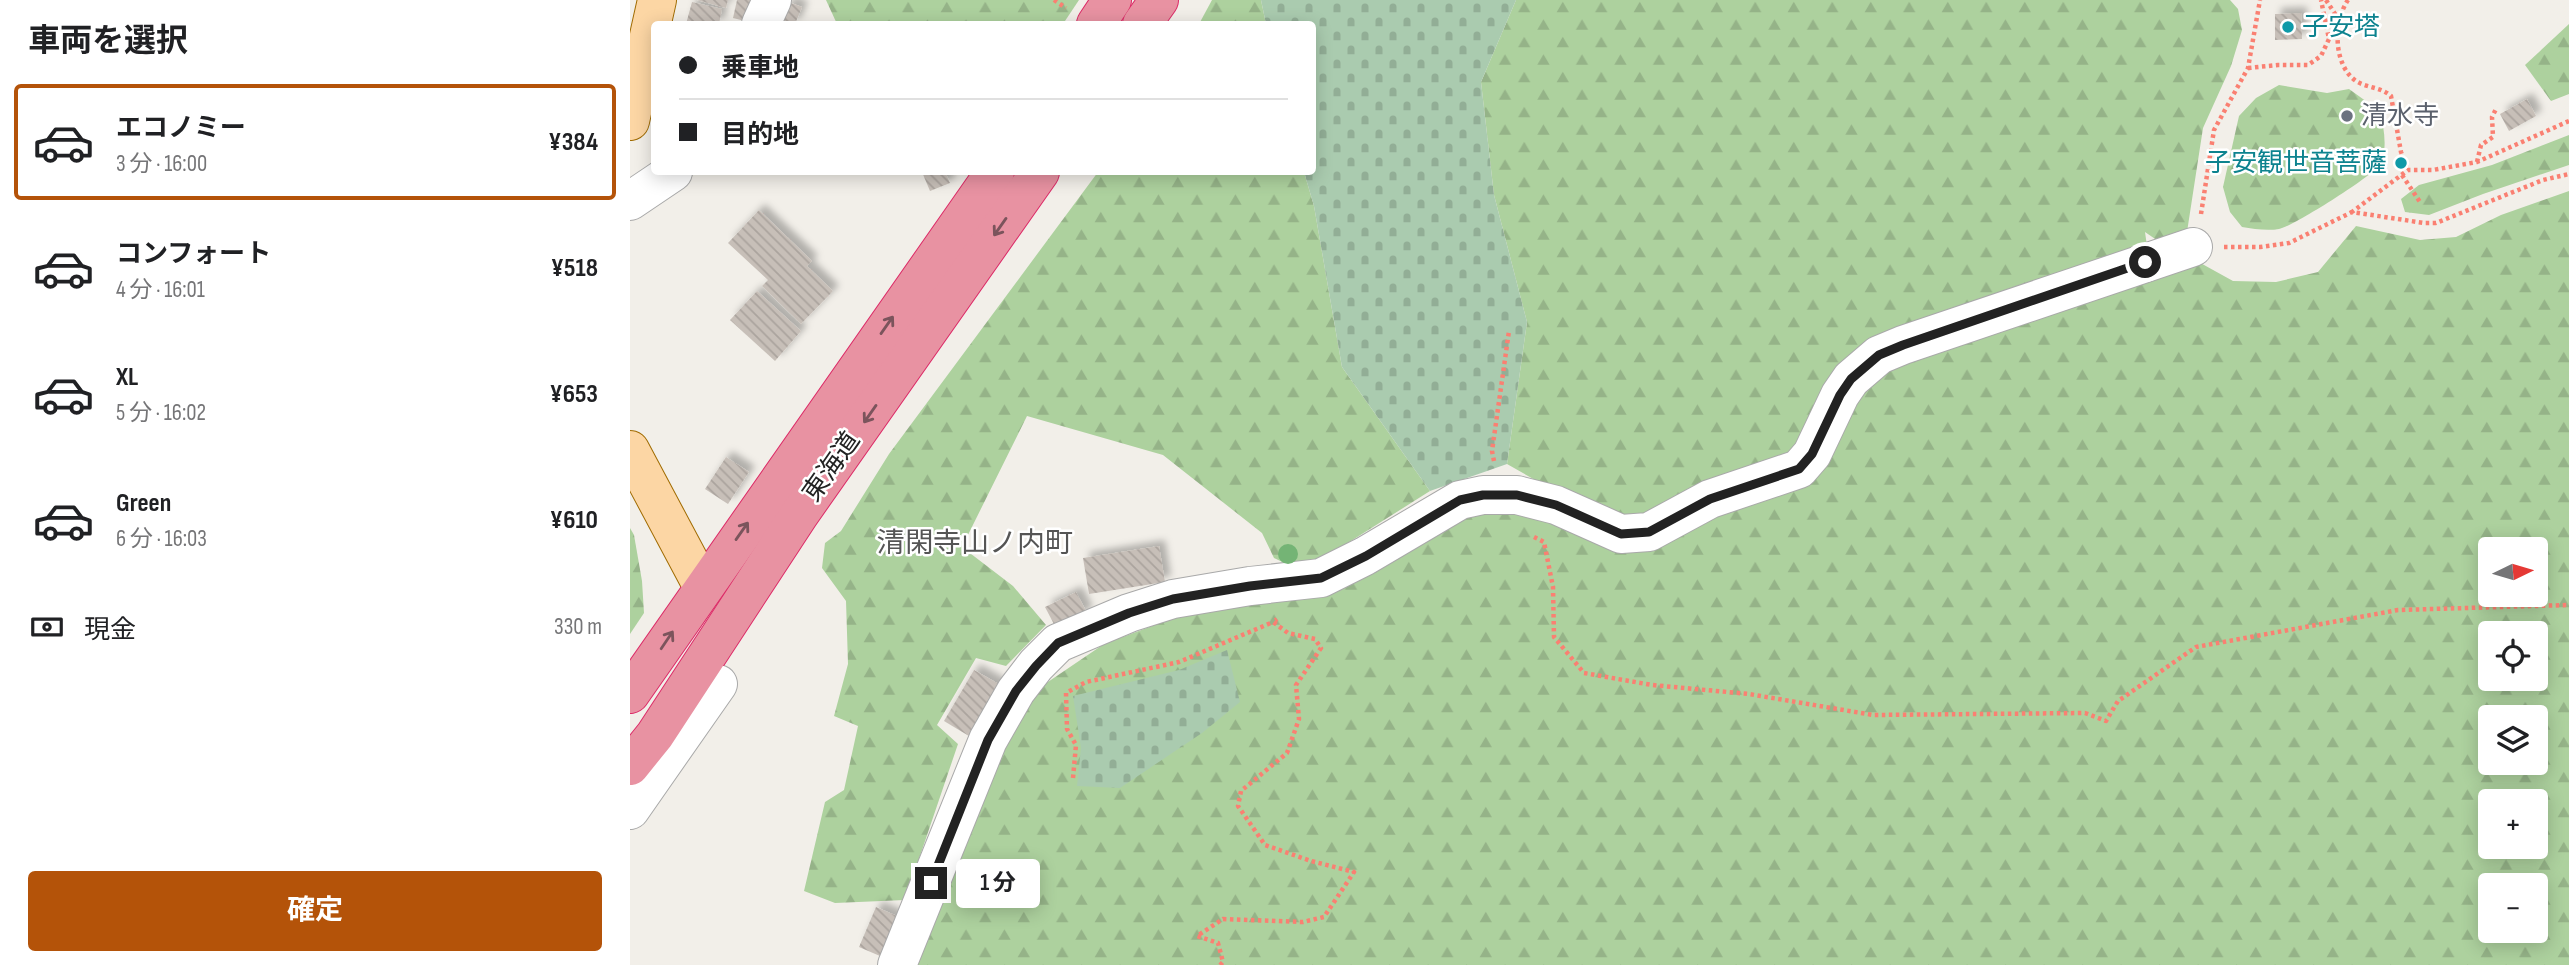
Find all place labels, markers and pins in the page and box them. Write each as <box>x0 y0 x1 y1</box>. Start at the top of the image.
place label: 子安塔 <box>2302 12 2380 43</box>
marker: 子安塔 <box>2280 19 2296 35</box>
place label: 清水寺 <box>2361 101 2439 132</box>
marker: 清水寺 <box>2339 108 2355 124</box>
place label: 子安観世音菩薩 <box>2205 148 2387 179</box>
marker: 子安観世音菩薩 <box>2393 155 2409 171</box>

